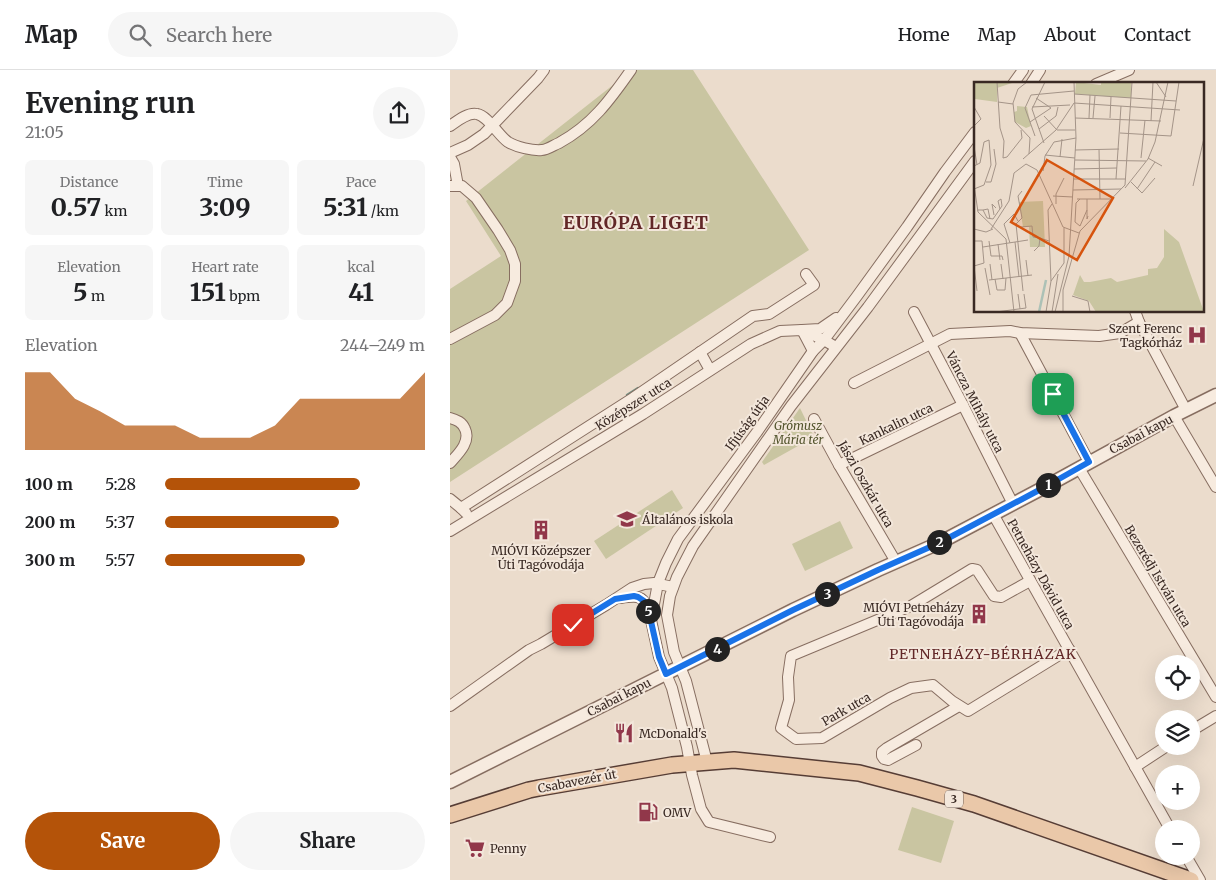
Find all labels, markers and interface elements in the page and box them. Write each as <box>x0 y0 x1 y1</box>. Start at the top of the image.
search box <box>108 12 458 57</box>
text: Map <box>25 19 78 50</box>
icon: search <box>126 21 154 49</box>
text: Search here <box>166 23 272 47</box>
text: Home <box>898 23 950 46</box>
text: Map <box>978 23 1016 46</box>
text: About <box>1044 23 1096 46</box>
text: Contact <box>1124 23 1191 46</box>
inset map <box>974 82 1204 312</box>
text: Evening run <box>25 85 195 121</box>
button: share <box>373 87 425 139</box>
text: 21:05 <box>25 122 64 142</box>
text: Distance <box>60 173 118 191</box>
text: Time <box>207 173 243 191</box>
text: Pace <box>346 173 376 191</box>
text: 0.57 <box>51 191 101 223</box>
text: 3:09 <box>199 191 251 223</box>
text: 5:31 <box>323 191 367 223</box>
text: km <box>101 202 127 220</box>
text: /km <box>367 202 399 220</box>
district label: EURÓPA LIGET <box>563 211 709 234</box>
text: Elevation <box>57 258 121 276</box>
text: Heart rate <box>192 258 259 276</box>
text: kcal <box>347 258 375 276</box>
text: 5 <box>73 276 88 308</box>
text: 151 <box>190 276 226 308</box>
text: 41 <box>348 276 374 308</box>
text: m <box>88 287 105 305</box>
text: bpm <box>226 287 260 305</box>
place label: Szent Ferenc Tagkórház <box>1109 321 1182 350</box>
hospital icon: Szent Ferenc Tagkórház <box>1186 324 1208 346</box>
text: Elevation <box>25 335 98 355</box>
text: 244–249 m <box>340 335 425 355</box>
street label: Váncza Mihály utca <box>943 348 1007 456</box>
pin <box>1032 373 1074 415</box>
street label: Középszer utca <box>592 374 674 433</box>
icon: arrive <box>1039 380 1067 408</box>
street label: Ifjúság útja <box>722 392 772 454</box>
street label: Kankalin utca <box>857 400 936 448</box>
street label: Csabai kapu <box>1107 411 1176 457</box>
park label: Grómusz Mária tér <box>772 418 824 447</box>
street label: Jászi Oszkár utca <box>835 437 897 530</box>
pin: 1 <box>1036 472 1060 498</box>
text: 100 m <box>25 474 73 494</box>
text: 5:28 <box>105 474 136 494</box>
text: 1 <box>1045 476 1052 494</box>
school or university icon: Általános iskola <box>616 508 638 530</box>
text: 200 m <box>25 512 75 532</box>
text: 5:37 <box>105 512 135 532</box>
place label: Általános iskola <box>641 512 734 527</box>
street label: Petneházy Dávid utca <box>1004 516 1078 632</box>
building icon: MIÓVI Középszer Úti Tagóvodája <box>530 519 552 541</box>
street label: Bezerédj István utca <box>1122 522 1195 630</box>
pin: 2 <box>926 530 952 554</box>
text: 2 <box>935 533 944 551</box>
place label: MIÓVI Középszer Úti Tagóvodája <box>491 543 591 572</box>
text: 300 m <box>25 550 75 570</box>
text: 5:57 <box>105 550 135 570</box>
pin: 3 <box>814 582 840 606</box>
text: 3 <box>823 585 832 603</box>
pin: 5 <box>636 598 660 624</box>
place label: MIÓVI Petneházy Úti Tagóvodája <box>863 600 965 629</box>
text: 5 <box>644 602 653 620</box>
building icon: MIÓVI Petneházy Úti Tagóvodája <box>968 603 990 625</box>
pin <box>552 604 594 646</box>
icon: check <box>559 611 587 639</box>
pin: 4 <box>704 636 730 662</box>
text: 4 <box>713 640 722 658</box>
district label: PETNEHÁZY-BÉRHÁZAK <box>889 645 1077 663</box>
map controls <box>1155 655 1200 865</box>
button: locate <box>1155 655 1200 700</box>
street label: Csabai kapu <box>585 674 654 719</box>
street label: Park utca <box>819 689 874 729</box>
button: layers <box>1155 710 1200 755</box>
restaurant icon: McDonald's <box>613 722 635 744</box>
place label: McDonald's <box>639 726 707 741</box>
button: + <box>1155 765 1200 810</box>
street label: Csabavezér út <box>536 766 618 796</box>
road number: 3 <box>945 791 963 808</box>
fuel station icon: OMV <box>637 801 659 823</box>
place label: OMV <box>663 805 692 820</box>
button: Save <box>25 812 220 870</box>
button: Share <box>230 812 425 870</box>
button: − <box>1155 820 1200 865</box>
supermarket icon: Penny <box>464 837 486 859</box>
place label: Penny <box>490 841 526 856</box>

